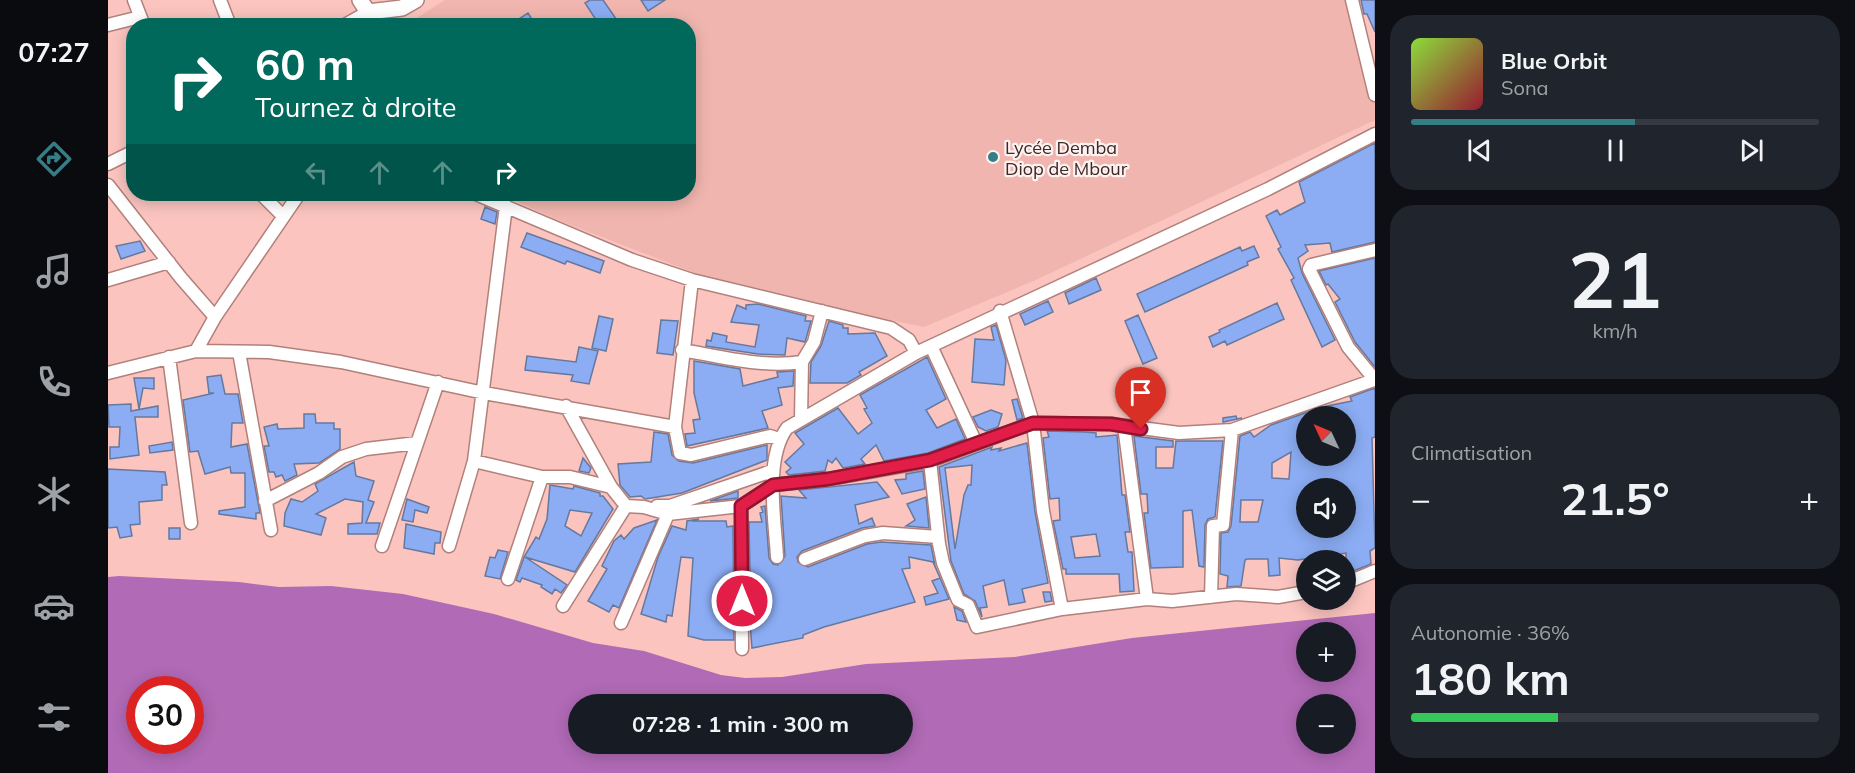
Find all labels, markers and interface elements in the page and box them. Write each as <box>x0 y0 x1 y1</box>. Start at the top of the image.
text: 07:27 <box>18 35 90 69</box>
text: 60 m <box>255 38 355 91</box>
icon: right <box>156 42 234 120</box>
text: Blue Orbit <box>1501 47 1607 75</box>
text: Sona <box>1501 75 1549 100</box>
text: Tournez à droite <box>255 90 456 124</box>
icon: previous <box>1463 134 1496 167</box>
icon: pause <box>1599 134 1632 167</box>
icon: next <box>1735 134 1768 167</box>
place label: Lycée Demba Diop de Mbour <box>1005 136 1128 180</box>
icon: directions <box>33 138 75 180</box>
marker: Lycée Demba Diop de Mbour <box>986 150 1000 164</box>
icon: left <box>300 156 333 189</box>
icon: ahead <box>363 156 396 189</box>
icon: ahead <box>426 156 459 189</box>
icon: right <box>489 156 522 189</box>
text: 21 <box>1568 230 1662 328</box>
icon: music <box>33 250 75 292</box>
text: km/h <box>1592 318 1638 343</box>
icon: phone <box>33 361 75 403</box>
pin <box>1115 367 1166 429</box>
icon: arrive <box>1124 376 1157 409</box>
north arrow <box>1296 406 1356 466</box>
map controls <box>1296 406 1356 754</box>
text: Climatisation <box>1411 440 1532 465</box>
text: 21.5° <box>1560 470 1670 526</box>
icon: climate <box>33 473 75 515</box>
button: sound <box>1296 478 1356 538</box>
text: − <box>1411 478 1431 519</box>
text: + <box>1799 478 1819 519</box>
button: layers <box>1296 550 1356 610</box>
position arrow <box>710 569 774 633</box>
icon: car <box>33 585 75 627</box>
text: Autonomie · 36% <box>1411 620 1570 645</box>
button: + <box>1296 622 1356 682</box>
text: 180 km <box>1411 650 1570 706</box>
speed limit sign: 30 <box>126 676 204 754</box>
button: − <box>1296 694 1356 754</box>
icon: filters <box>33 696 75 738</box>
text: 07:28 · 1 min · 300 m <box>632 710 849 738</box>

